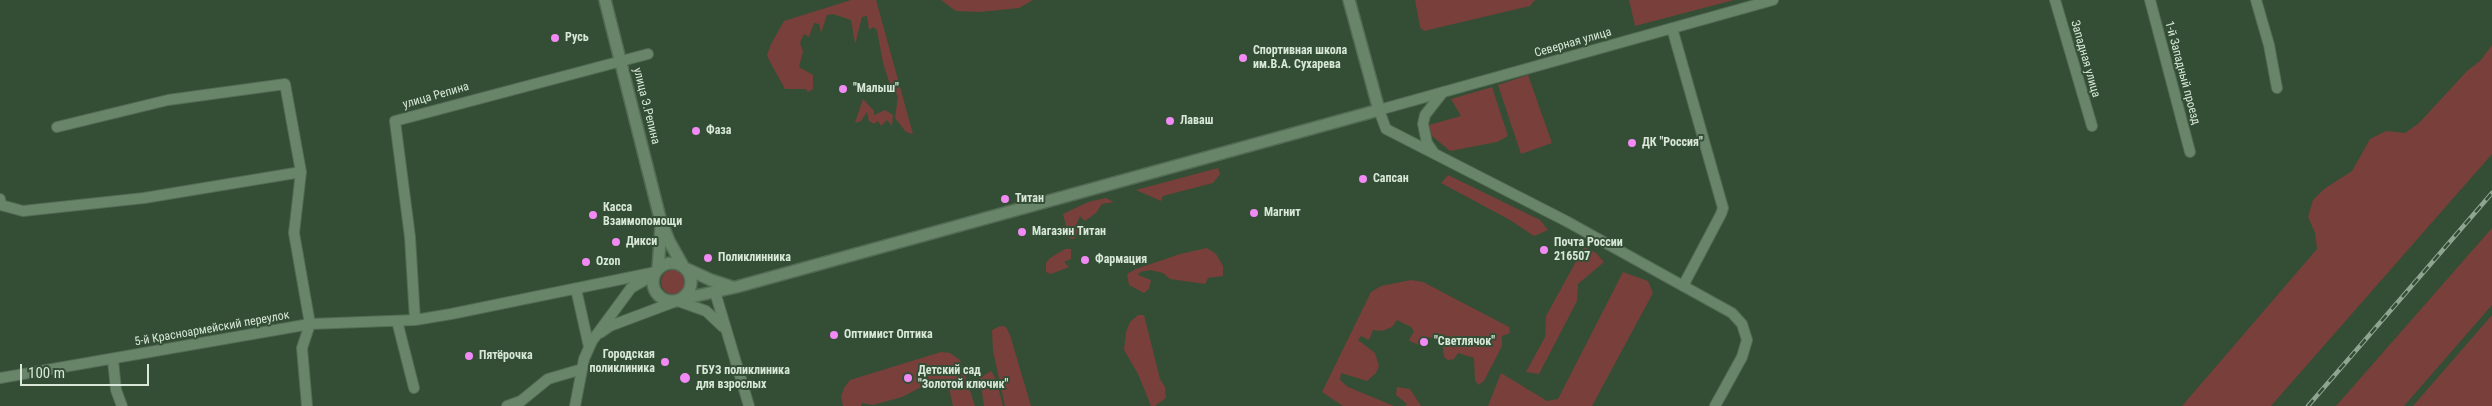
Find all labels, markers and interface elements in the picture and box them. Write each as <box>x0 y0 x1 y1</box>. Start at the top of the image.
street label: Западная улица <box>2067 19 2103 99</box>
street label: 1-й Западный проезд <box>2161 20 2203 126</box>
street label: Северная улица <box>1533 25 1613 61</box>
place label: Русь <box>565 31 589 45</box>
marker: Русь <box>549 32 561 44</box>
place label: Спортивная школа им.В.А. Сухарева <box>1253 44 1347 72</box>
marker: Спортивная школа им.В.А. Сухарева <box>1237 52 1249 64</box>
street label: улица Э.Репина <box>630 66 662 146</box>
street label: улица Репина <box>401 80 471 112</box>
place label: "Малыш" <box>853 82 899 96</box>
marker: "Малыш" <box>837 83 849 95</box>
place label: Лаваш <box>1180 114 1213 128</box>
marker: Лаваш <box>1164 115 1176 127</box>
place label: Фаза <box>706 124 731 138</box>
marker: Фаза <box>690 125 702 137</box>
place label: ДК "Россия" <box>1642 136 1703 150</box>
marker: ДК "Россия" <box>1626 137 1638 149</box>
place label: Сапсан <box>1373 172 1409 186</box>
marker: Сапсан <box>1357 173 1369 185</box>
place label: Титан <box>1015 192 1044 206</box>
marker: Титан <box>999 193 1011 205</box>
place label: Касса Взаимопомощи <box>603 201 682 229</box>
place label: Магнит <box>1264 206 1301 220</box>
marker: Магнит <box>1248 207 1260 219</box>
marker: Касса Взаимопомощи <box>587 209 599 221</box>
place label: Магазин Титан <box>1032 225 1106 239</box>
marker: Магазин Титан <box>1016 226 1028 238</box>
place label: Дикси <box>626 235 657 249</box>
marker: Дикси <box>610 236 622 248</box>
place label: Почта России 216507 <box>1554 236 1623 264</box>
marker: Почта России 216507 <box>1538 244 1550 256</box>
place label: Поликлинника <box>718 251 791 265</box>
marker: Поликлинника <box>702 252 714 264</box>
place label: Фармация <box>1095 253 1147 267</box>
marker: Фармация <box>1079 254 1091 266</box>
place label: Ozon <box>596 255 620 269</box>
marker: Ozon <box>580 256 592 268</box>
street label: 5-й Красноармейский переулок <box>133 308 291 350</box>
place label: Оптимист Оптика <box>844 328 933 342</box>
marker: Оптимист Оптика <box>828 329 840 341</box>
place label: "Светлячок" <box>1434 335 1495 349</box>
marker: "Светлячок" <box>1418 336 1430 348</box>
place label: Городская поликлиника <box>589 348 655 376</box>
place label: Пятёрочка <box>479 349 533 363</box>
marker: Пятёрочка <box>463 350 475 362</box>
scale bar <box>22 354 151 386</box>
marker: Городская поликлиника <box>659 356 671 368</box>
text: 100 m <box>28 364 65 382</box>
place label: ГБУЗ поликлиника для взрослых <box>696 364 790 392</box>
place label: Детский сад "Золотой ключик" <box>918 364 1008 392</box>
marker: ГБУЗ поликлиника для взрослых <box>678 371 692 385</box>
marker: Детский сад "Золотой ключик" <box>902 372 914 384</box>

